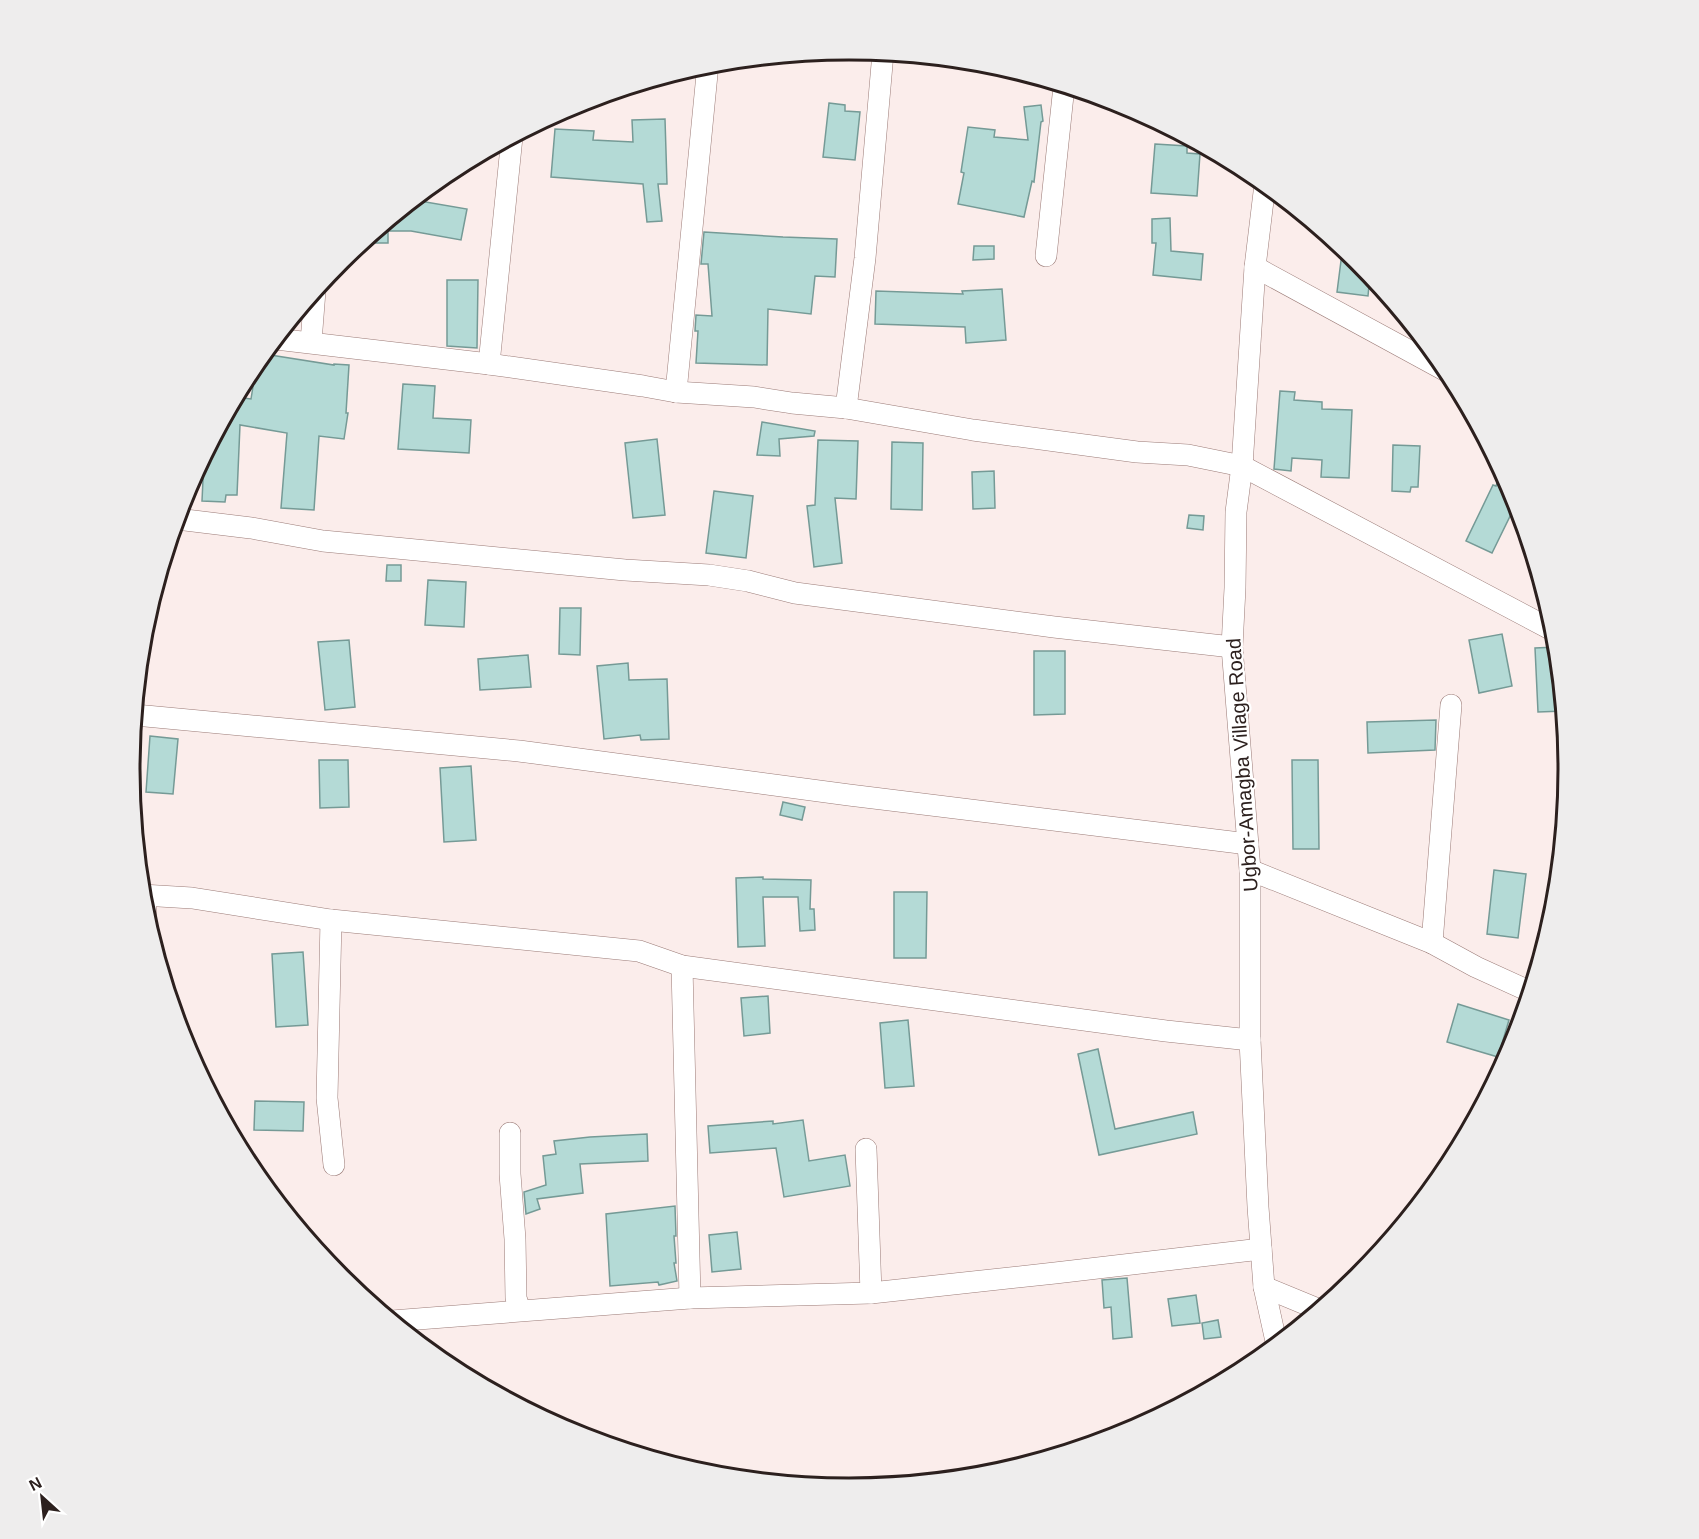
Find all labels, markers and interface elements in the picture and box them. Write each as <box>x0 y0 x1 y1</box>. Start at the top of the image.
street label: Ugbor-Amagba Village Road <box>1222 637 1262 893</box>
north arrow <box>12 1467 72 1527</box>
text: N <box>26 1474 44 1494</box>

